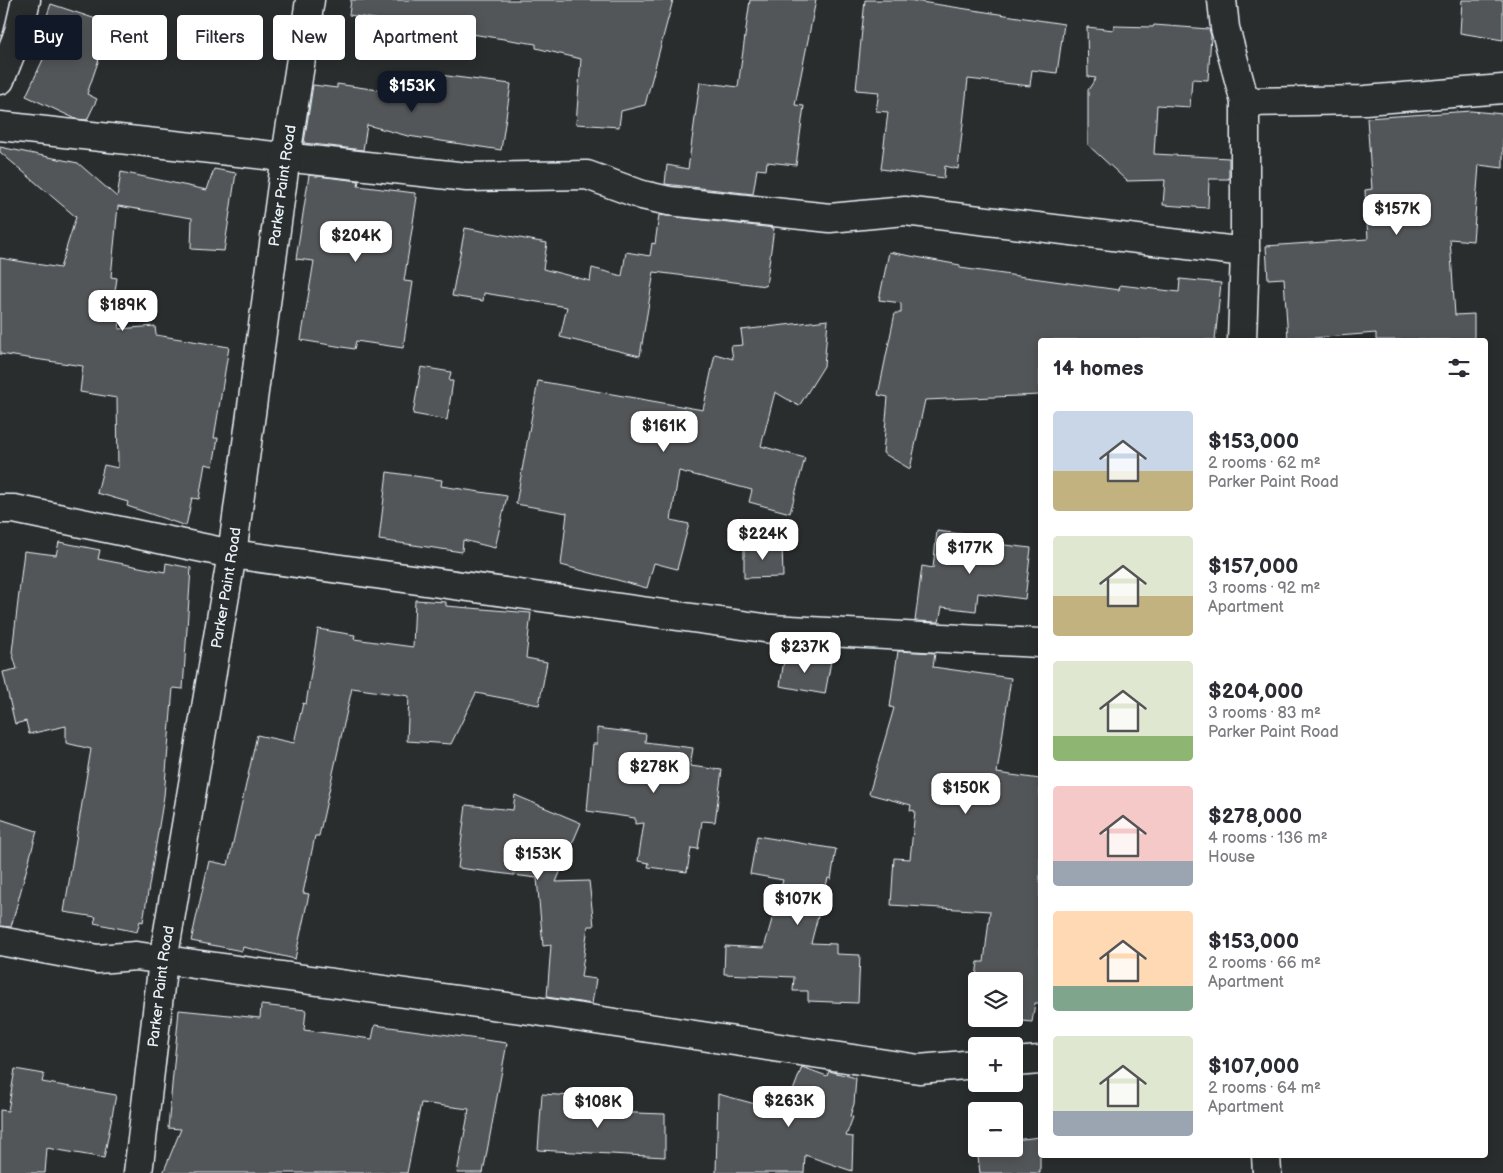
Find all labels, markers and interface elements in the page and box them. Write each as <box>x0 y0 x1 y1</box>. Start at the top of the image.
chip: Buy <box>15 15 82 60</box>
chip: Rent <box>92 15 167 60</box>
chip: Filters <box>177 15 263 60</box>
chip: New <box>273 15 345 60</box>
chip: Apartment <box>355 15 476 60</box>
pin: $153K <box>377 70 447 113</box>
text: $153K <box>389 77 435 96</box>
street label: Parker Paint Road <box>264 124 300 248</box>
pin: $157K <box>1362 194 1432 236</box>
text: $157K <box>1374 200 1420 219</box>
pin: $204K <box>321 220 391 263</box>
text: $204K <box>331 227 381 246</box>
pin: $189K <box>88 290 158 332</box>
text: $189K <box>99 296 147 315</box>
icon: filters <box>1445 354 1473 382</box>
text: 14 homes <box>1053 356 1144 381</box>
pin: $161K <box>629 410 699 453</box>
text: $161K <box>642 417 686 436</box>
text: $153,000 <box>1208 429 1299 454</box>
icon: home <box>1093 431 1153 491</box>
text: 2 rooms · 62 m² <box>1208 454 1321 473</box>
text: Parker Paint Road <box>1208 473 1339 492</box>
pin: $224K <box>728 518 798 561</box>
text: $224K <box>738 525 788 544</box>
street label: Parker Paint Road <box>207 526 245 650</box>
pin: $177K <box>935 532 1005 575</box>
text: $177K <box>947 539 993 558</box>
text: $157,000 <box>1208 554 1298 579</box>
icon: home <box>1093 556 1153 616</box>
text: 3 rooms · 92 m² <box>1208 579 1321 598</box>
text: Apartment <box>1208 598 1284 617</box>
pin: $237K <box>770 632 840 674</box>
text: $237K <box>781 638 829 657</box>
text: $204,000 <box>1208 679 1303 704</box>
icon: home <box>1093 681 1153 741</box>
text: 3 rooms · 83 m² <box>1208 704 1321 723</box>
text: Parker Paint Road <box>1208 723 1339 742</box>
pin: $278K <box>619 752 689 794</box>
text: $278K <box>629 758 679 777</box>
pin: $150K <box>931 772 1001 815</box>
text: $150K <box>942 779 990 798</box>
text: $278,000 <box>1208 804 1302 829</box>
icon: home <box>1093 806 1153 866</box>
text: 4 rooms · 136 m² <box>1208 829 1328 848</box>
pin: $153K <box>503 838 573 881</box>
text: $153K <box>515 845 561 864</box>
text: House <box>1208 848 1255 867</box>
pin: $107K <box>763 884 833 926</box>
text: $107K <box>775 890 821 909</box>
street label: Parker Paint Road <box>143 924 178 1048</box>
text: $153,000 <box>1208 929 1299 954</box>
icon: home <box>1093 931 1153 991</box>
text: 2 rooms · 66 m² <box>1208 954 1321 973</box>
map controls <box>968 972 1023 1157</box>
button: layers <box>968 972 1023 1027</box>
text: Apartment <box>1208 973 1284 992</box>
button: + <box>968 1037 1023 1092</box>
text: $107,000 <box>1208 1054 1299 1079</box>
icon: home <box>1093 1056 1153 1116</box>
text: 2 rooms · 64 m² <box>1208 1079 1321 1098</box>
pin: $108K <box>563 1086 633 1129</box>
pin: $263K <box>754 1086 824 1128</box>
text: $263K <box>764 1092 814 1111</box>
text: $108K <box>574 1093 622 1112</box>
text: Apartment <box>1208 1098 1284 1117</box>
button: − <box>968 1102 1023 1157</box>

